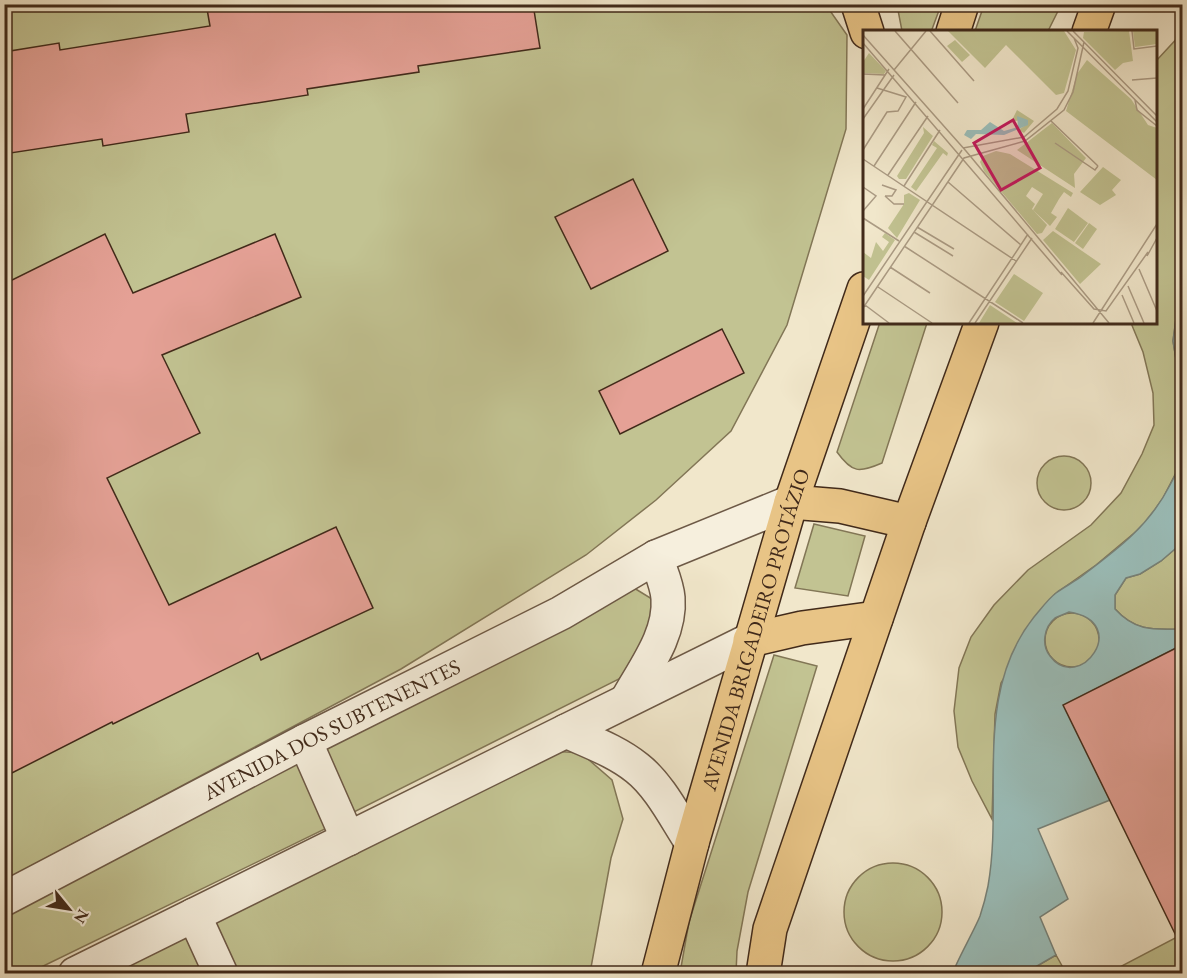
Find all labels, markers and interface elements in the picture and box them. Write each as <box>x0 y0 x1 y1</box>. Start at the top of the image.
inset map <box>863 30 1157 324</box>
street label: AVENIDA BRIGADEIRO PROTÁZIO <box>694 465 815 795</box>
street label: AVENIDA DOS SUBTENENTES <box>197 652 465 806</box>
north arrow <box>39 879 99 939</box>
text: N <box>69 905 94 927</box>

